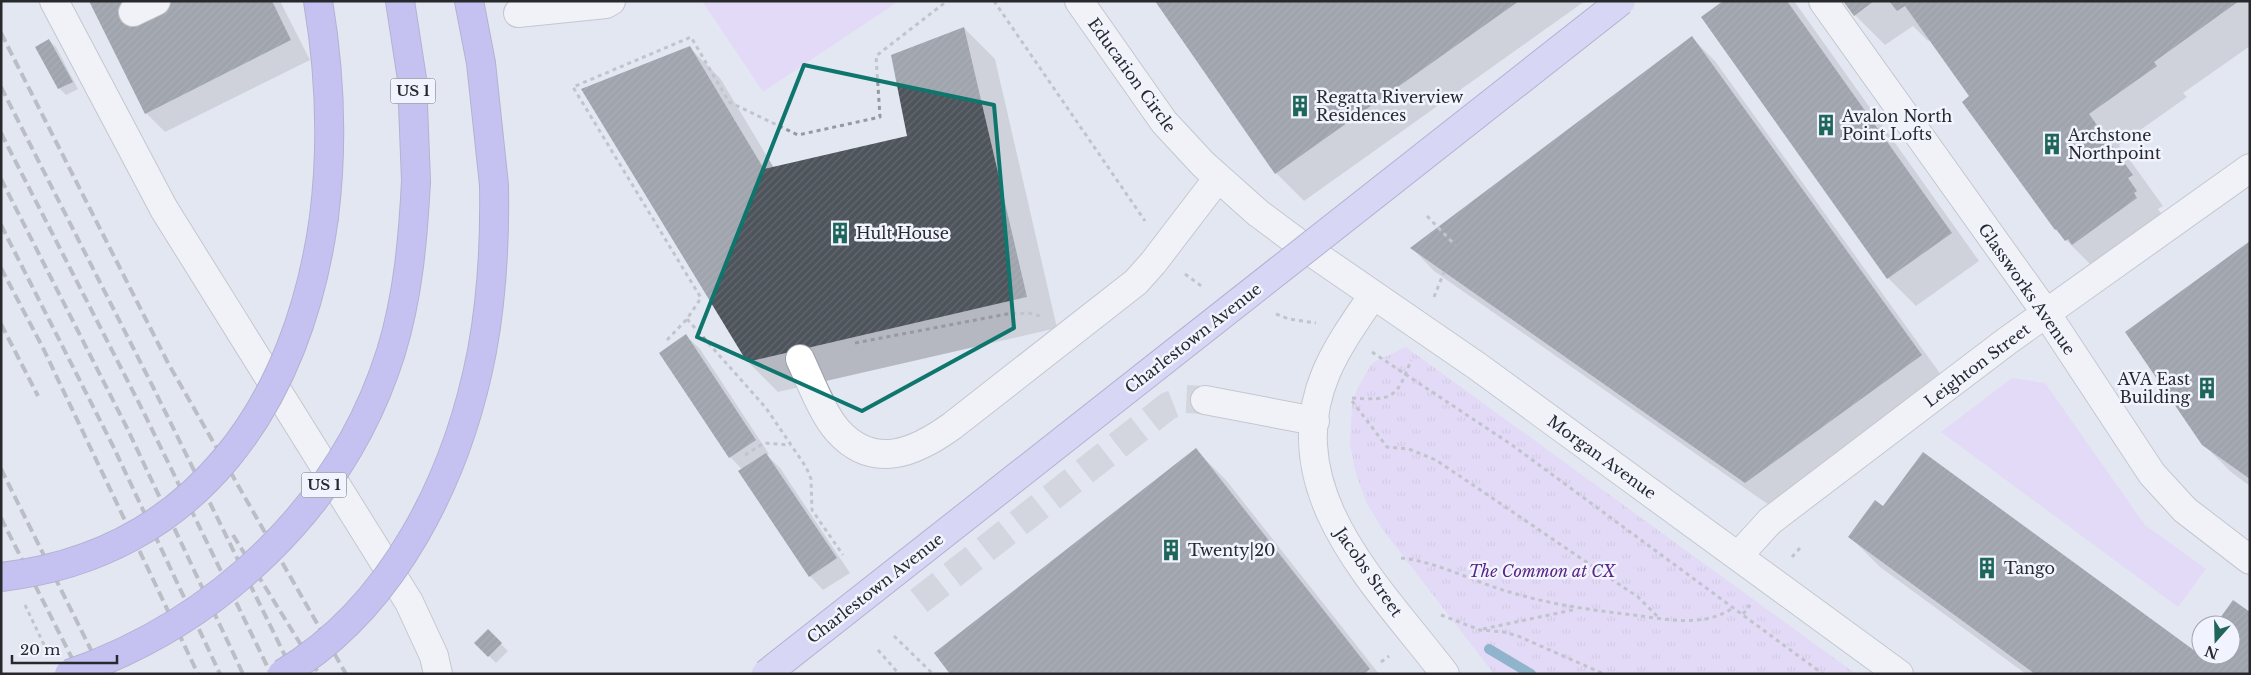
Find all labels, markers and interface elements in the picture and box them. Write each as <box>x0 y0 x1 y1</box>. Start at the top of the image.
street label: Education Circle <box>1084 14 1180 136</box>
road number: US 1 <box>390 78 436 104</box>
place label: Regatta Riverview Residences <box>1316 87 1464 125</box>
building icon: Regatta Riverview Residences <box>1287 93 1313 119</box>
place label: Avalon North Point Lofts <box>1841 106 1952 144</box>
building icon: Avalon North Point Lofts <box>1813 112 1839 138</box>
place label: Archstone Northpoint <box>2067 125 2161 163</box>
building icon: Archstone Northpoint <box>2039 131 2065 157</box>
street label: Glassworks Avenue <box>1974 219 2080 359</box>
building icon: Hult House <box>827 220 853 246</box>
place label: Hult House <box>856 223 949 243</box>
street label: Charlestown Avenue <box>1121 278 1265 398</box>
street label: Leighton Street <box>1920 319 2034 411</box>
place label: AVA East Building <box>2116 369 2190 407</box>
building icon: AVA East Building <box>2194 375 2220 401</box>
street label: Morgan Avenue <box>1544 411 1660 503</box>
road number: US 1 <box>302 472 346 498</box>
street label: Jacobs Street <box>1330 522 1407 620</box>
street label: Charlestown Avenue <box>803 528 947 648</box>
building icon: Twenty|20 <box>1158 537 1184 563</box>
place label: Twenty|20 <box>1188 540 1275 560</box>
building icon: Tango <box>1974 555 2000 581</box>
place label: Tango <box>2004 558 2055 578</box>
park label: The Common at CX <box>1469 561 1617 581</box>
north arrow <box>2191 615 2241 665</box>
scale bar <box>12 632 118 664</box>
text: 20 m <box>20 640 60 659</box>
text: N <box>2202 642 2221 663</box>

